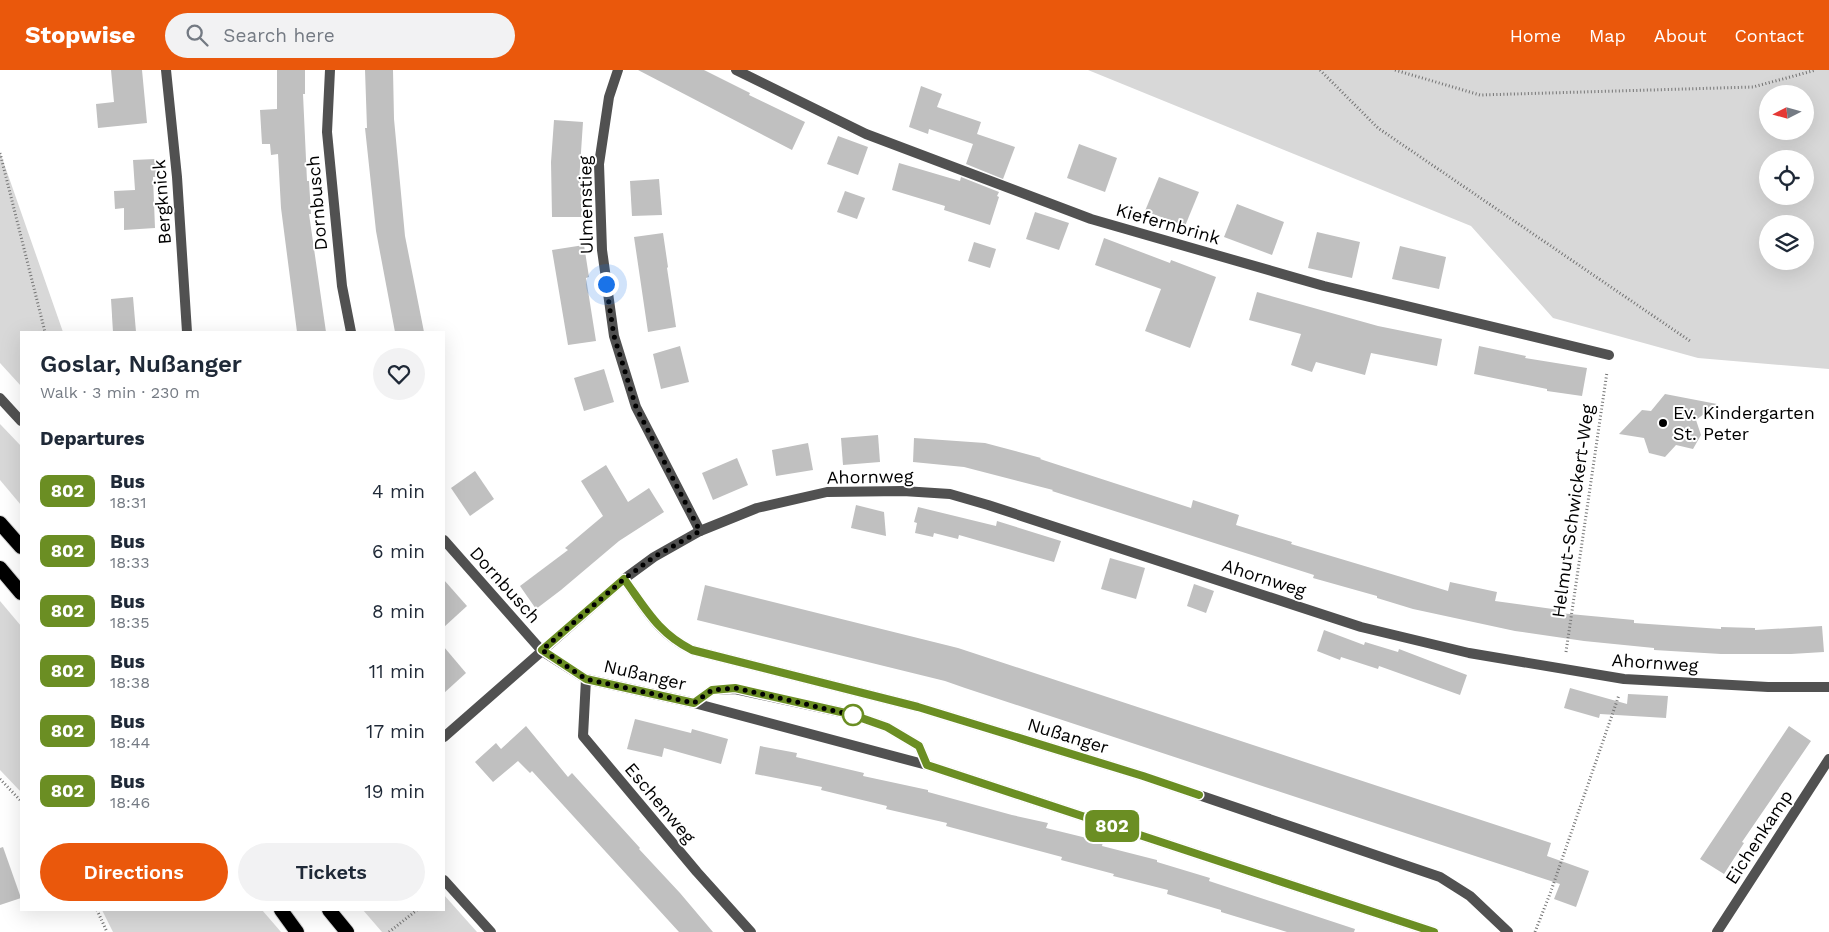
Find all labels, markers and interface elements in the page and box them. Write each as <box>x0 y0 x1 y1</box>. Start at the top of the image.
search box <box>165 13 515 58</box>
text: Stopwise <box>25 21 135 49</box>
icon: search <box>183 21 211 49</box>
text: Search here <box>223 24 335 47</box>
text: Home <box>1510 25 1561 46</box>
text: Map <box>1589 25 1626 46</box>
text: About <box>1654 25 1706 46</box>
text: Contact <box>1734 25 1804 46</box>
north arrow <box>1759 85 1814 140</box>
map controls <box>1759 85 1814 270</box>
button: locate <box>1759 150 1814 205</box>
street label: Dornbusch <box>302 155 331 251</box>
street label: Ulmenstieg <box>574 155 597 254</box>
street label: Bergknick <box>148 159 175 245</box>
street label: Kiefernbrink <box>1114 199 1223 248</box>
button: layers <box>1759 215 1814 270</box>
your location <box>594 272 619 297</box>
button: heart <box>373 348 425 400</box>
text: Goslar, Nußanger <box>40 350 242 378</box>
text: Walk · 3 min · 230 m <box>40 383 200 402</box>
street label: Helmut-Schwickert-Weg <box>1547 402 1598 619</box>
place label: Ev. Kindergarten St. Peter <box>1673 402 1815 444</box>
marker: Ev. Kindergarten St. Peter <box>1657 417 1669 429</box>
text: Departures <box>40 427 145 450</box>
street label: Ahornweg <box>826 465 914 488</box>
text: Bus <box>110 470 145 493</box>
text: 802 <box>51 480 84 501</box>
text: 4 min <box>372 480 425 503</box>
text: 18:31 <box>110 493 146 512</box>
text: Bus <box>110 530 145 553</box>
text: 802 <box>51 540 84 561</box>
text: 6 min <box>372 540 425 563</box>
street label: Dornbusch <box>466 542 545 627</box>
text: 18:33 <box>110 553 150 572</box>
street label: Ahornweg <box>1220 554 1309 601</box>
text: Bus <box>110 590 145 613</box>
text: 802 <box>51 600 84 621</box>
text: 8 min <box>372 600 425 623</box>
text: 18:35 <box>110 613 149 632</box>
street label: Ahornweg <box>1611 649 1700 676</box>
text: Bus <box>110 650 145 673</box>
street label: Nußanger <box>602 655 688 694</box>
text: 802 <box>51 660 84 681</box>
text: 11 min <box>369 660 425 683</box>
text: 18:38 <box>110 673 150 692</box>
unlabelled marker <box>842 704 864 726</box>
text: Bus <box>110 710 145 733</box>
street label: Nußanger <box>1025 713 1111 758</box>
text: 802 <box>51 720 84 741</box>
text: 17 min <box>366 720 425 743</box>
text: 18:44 <box>110 733 150 752</box>
street label: Eschenweg <box>621 758 700 847</box>
text: Bus <box>110 770 145 793</box>
text: 802 <box>51 780 84 801</box>
text: 19 min <box>364 780 425 803</box>
street label: Eichenkamp <box>1720 786 1797 888</box>
text: 18:46 <box>110 793 150 812</box>
line badge: 802 <box>1083 810 1141 842</box>
text: 802 <box>1095 815 1129 836</box>
button: Directions <box>40 843 228 901</box>
button: Tickets <box>238 843 425 901</box>

